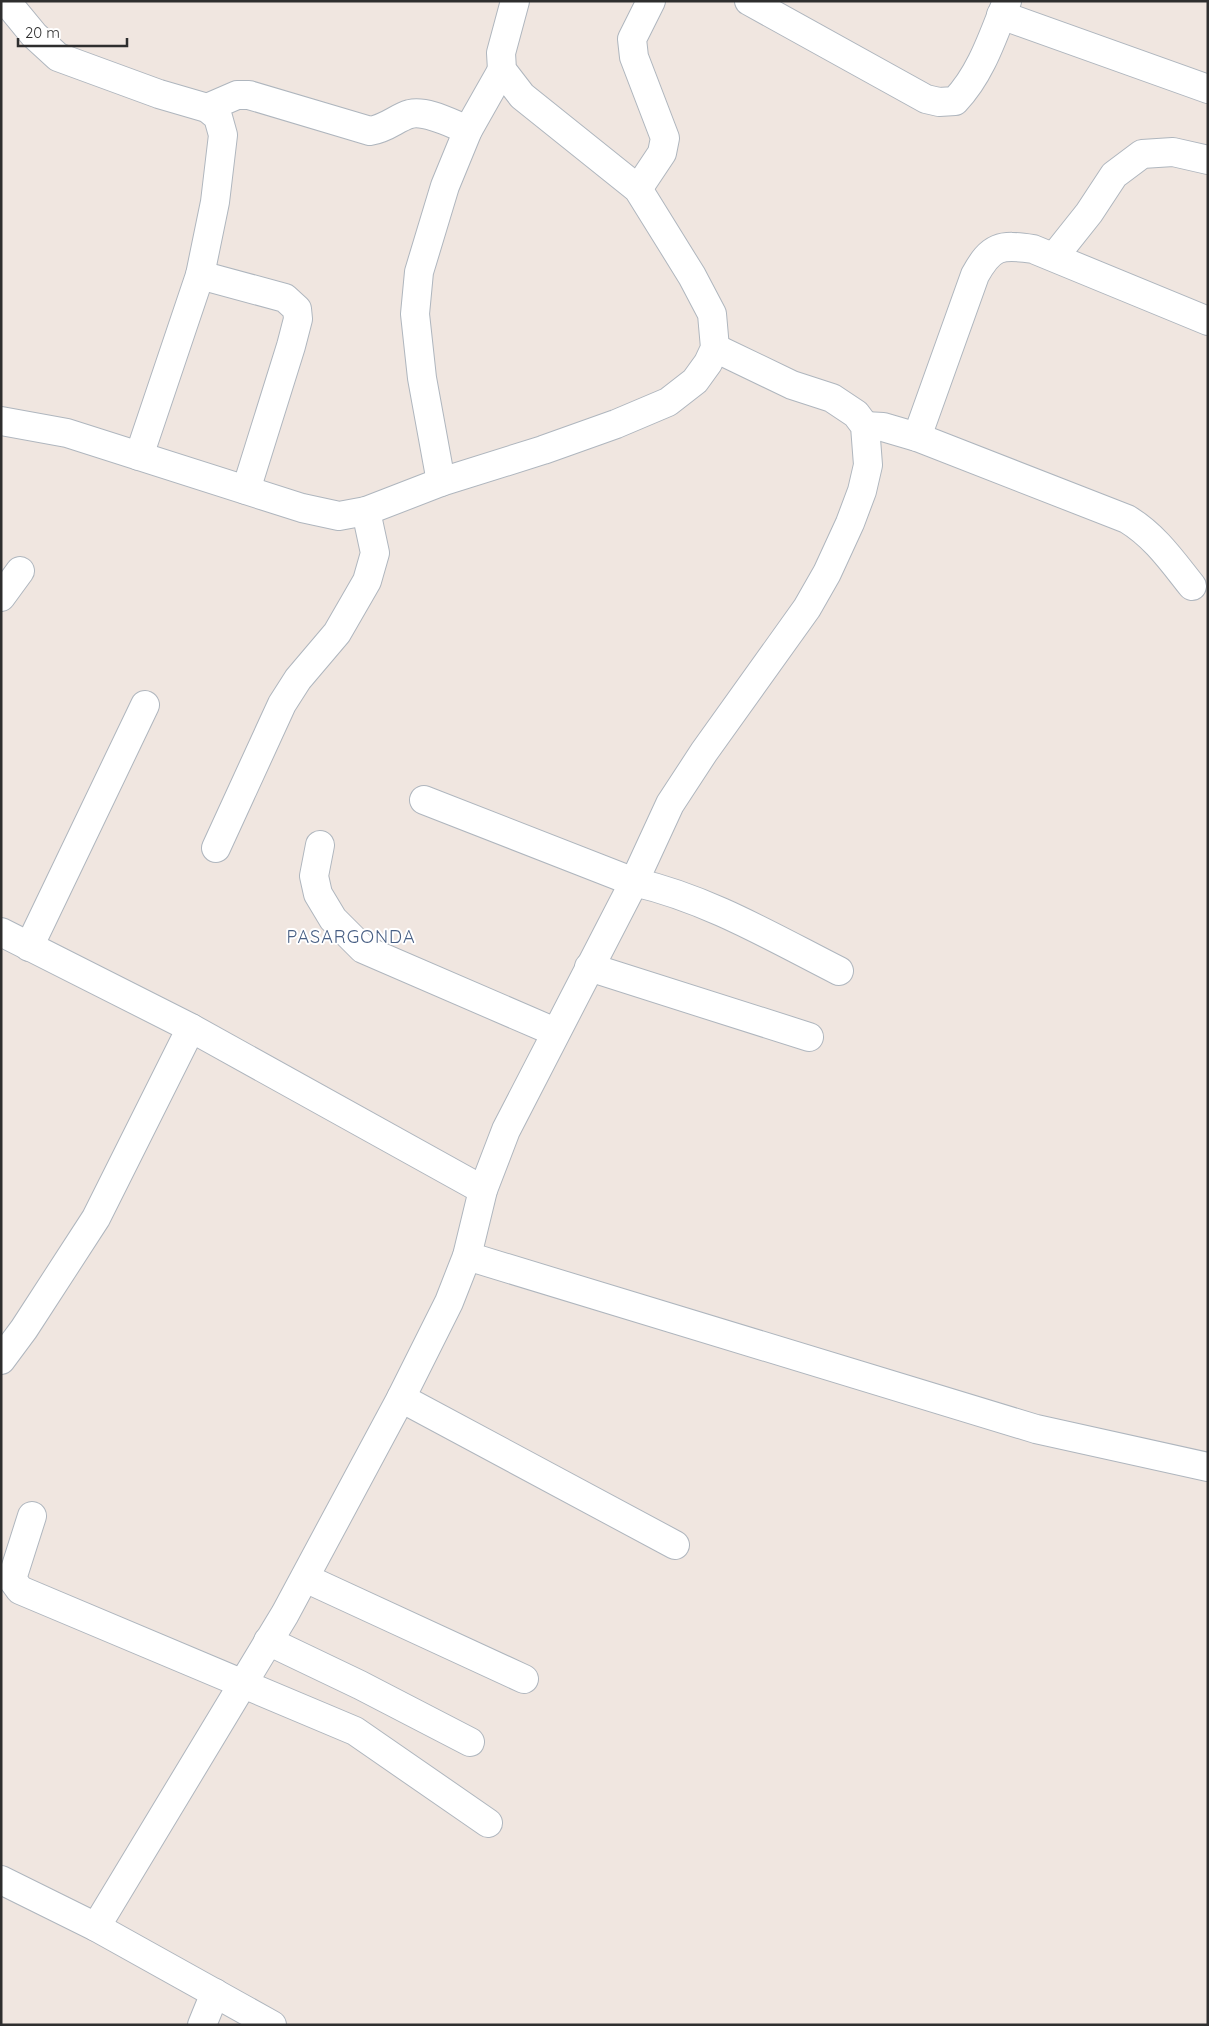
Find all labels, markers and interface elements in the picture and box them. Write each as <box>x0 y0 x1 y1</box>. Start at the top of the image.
scale bar <box>18 15 126 47</box>
text: 20 m <box>25 23 60 42</box>
district label: PASARGONDA <box>286 925 416 948</box>

